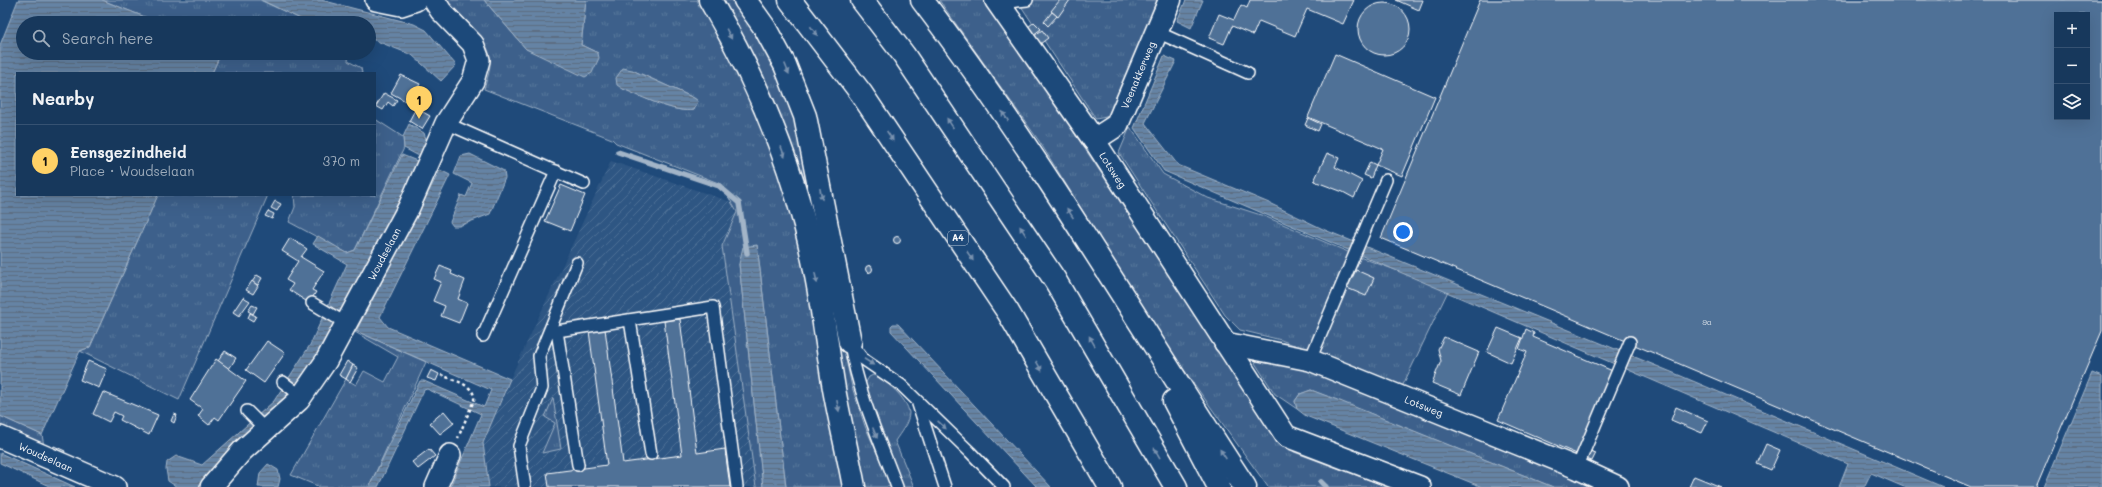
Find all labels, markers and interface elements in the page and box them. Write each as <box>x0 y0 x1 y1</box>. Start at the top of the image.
map controls <box>2054 12 2090 120</box>
button: + <box>2054 12 2090 48</box>
search box <box>16 16 376 60</box>
one-way arrow <box>809 26 818 37</box>
icon: search <box>30 27 52 49</box>
text: Search here <box>62 28 153 48</box>
one-way arrow <box>726 28 733 40</box>
street label: Veenakkerweg <box>1117 39 1159 111</box>
button: − <box>2054 48 2090 84</box>
one-way arrow <box>784 64 790 76</box>
button: layers <box>2054 84 2090 120</box>
pin: 1 <box>406 86 432 119</box>
text: Nearby <box>32 87 94 109</box>
one-way arrow <box>1001 111 1009 122</box>
one-way arrow <box>946 118 954 128</box>
one-way arrow <box>886 131 894 142</box>
text: Eensgezindheid <box>70 142 186 162</box>
one-way arrow <box>780 147 786 159</box>
street label: Lotsweg <box>1096 149 1130 191</box>
text: 1 <box>42 152 48 169</box>
text: 370 m <box>323 152 360 169</box>
text: Place · Woudselaan <box>70 162 195 179</box>
one-way arrow <box>819 188 825 200</box>
one-way arrow <box>1066 208 1074 218</box>
your location <box>1393 222 1413 242</box>
street label: Woudselaan <box>364 225 404 283</box>
one-way arrow <box>1019 226 1027 236</box>
road number: A4 <box>948 231 968 245</box>
one-way arrow <box>966 251 974 261</box>
one-way arrow <box>813 272 819 284</box>
house number: 9a <box>1702 317 1712 327</box>
one-way arrow <box>1088 335 1095 347</box>
one-way arrow <box>863 359 875 366</box>
one-way arrow <box>1036 360 1043 372</box>
street label: Lotsweg <box>1403 392 1445 420</box>
one-way arrow <box>835 400 841 412</box>
one-way arrow <box>937 420 947 430</box>
one-way arrow <box>872 427 878 438</box>
street label: Woudselaan <box>17 439 75 475</box>
one-way arrow <box>1154 447 1161 459</box>
one-way arrow <box>1219 449 1227 460</box>

